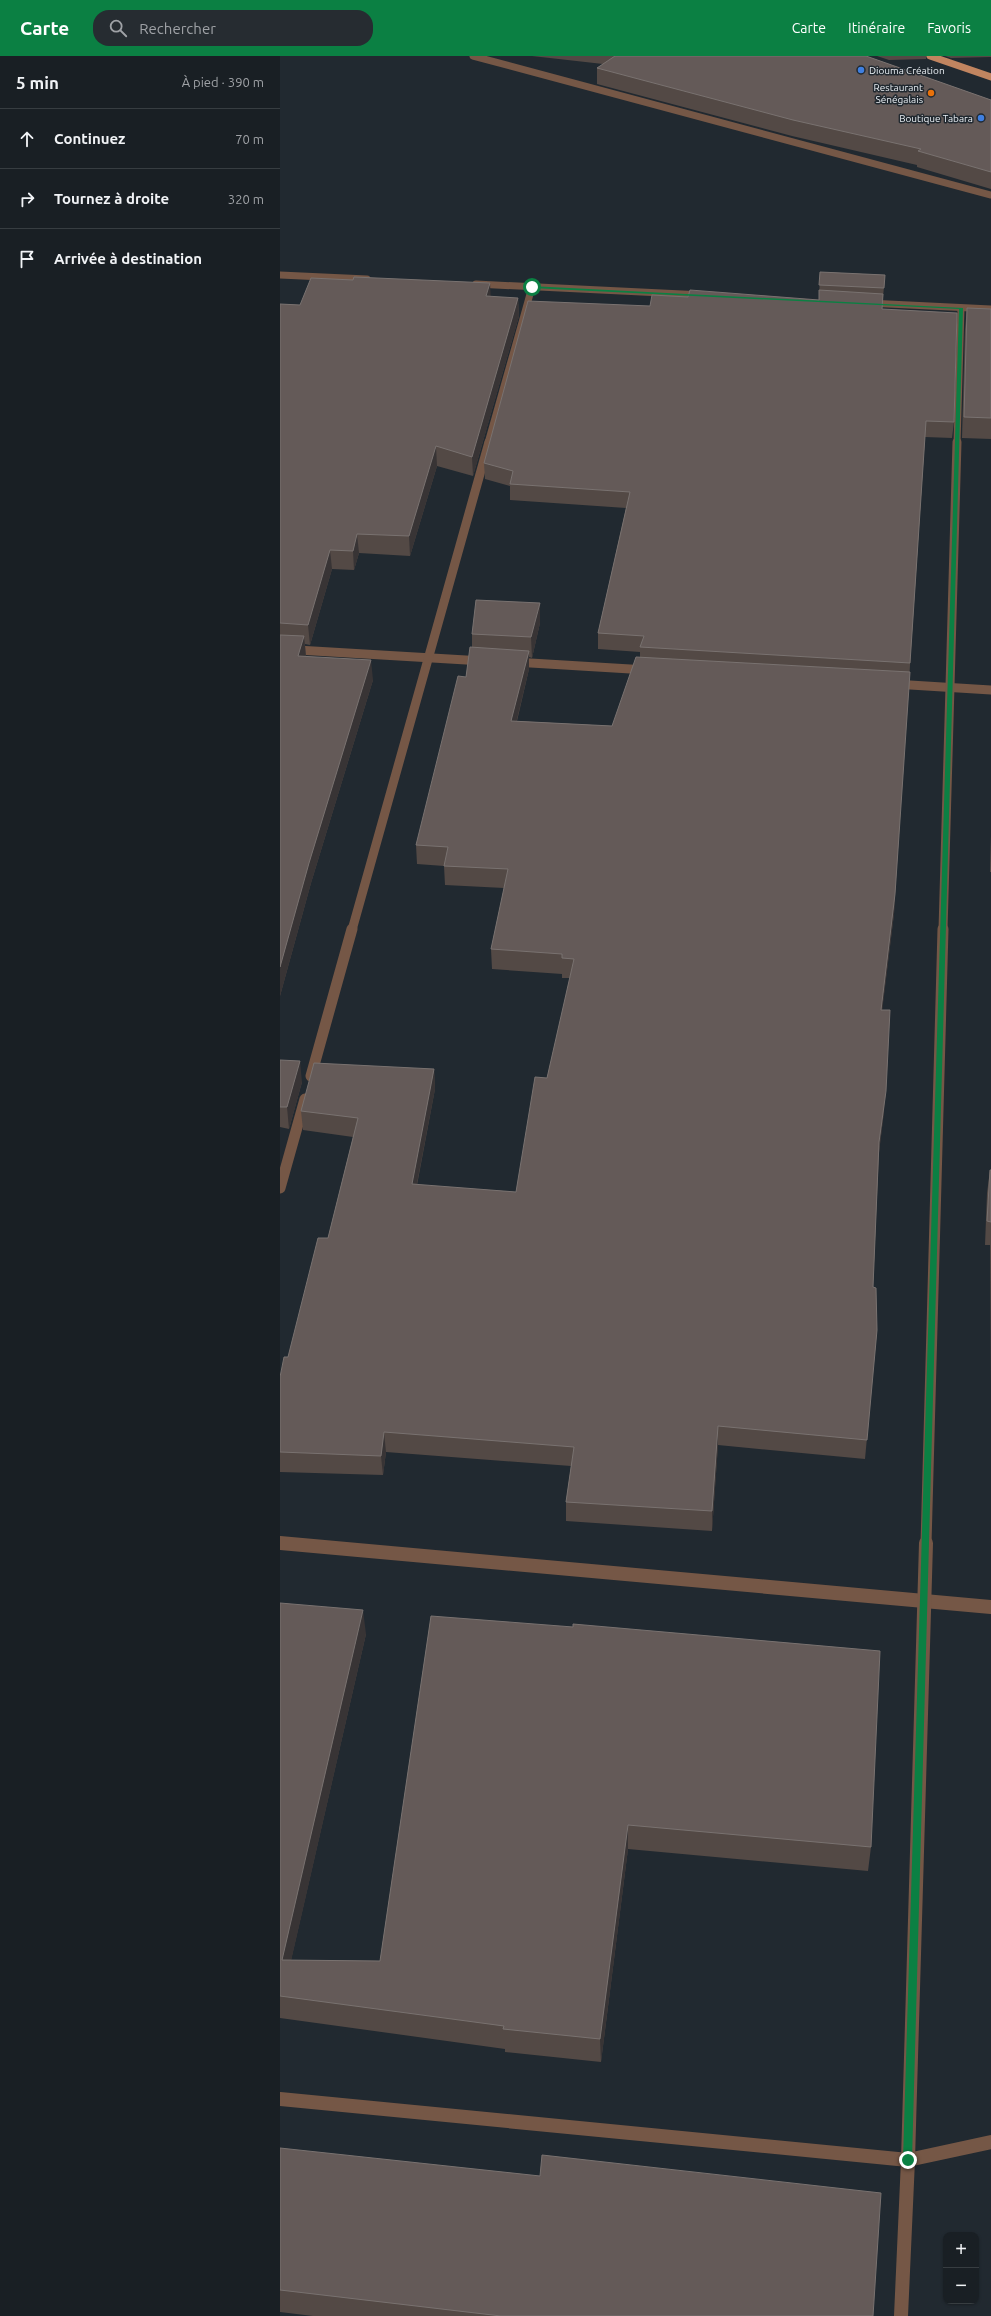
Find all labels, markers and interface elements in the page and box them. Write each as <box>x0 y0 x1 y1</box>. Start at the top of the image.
search box <box>93 10 373 46</box>
text: Carte <box>20 17 69 39</box>
icon: search <box>107 17 129 39</box>
text: Rechercher <box>139 20 216 37</box>
text: Carte <box>792 20 826 36</box>
text: Itinéraire <box>848 20 905 36</box>
text: Favoris <box>927 20 971 36</box>
marker: Diouma Création <box>856 65 866 75</box>
place label: Diouma Création <box>869 65 945 76</box>
text: 5 min <box>16 73 59 92</box>
text: À pied · 390 m <box>182 75 264 89</box>
place label: Restaurant Sénégalais <box>874 82 923 105</box>
marker: Restaurant Sénégalais <box>926 88 936 98</box>
place label: Boutique Tabara <box>899 113 973 124</box>
marker: Boutique Tabara <box>976 113 986 123</box>
icon: ahead <box>16 128 38 150</box>
text: Continuez <box>54 130 125 147</box>
text: 70 m <box>235 132 264 146</box>
icon: right <box>16 188 38 210</box>
text: Tournez à droite <box>54 190 169 207</box>
text: 320 m <box>228 192 264 206</box>
icon: arrive <box>16 248 38 270</box>
text: Arrivée à destination <box>54 250 202 267</box>
route start <box>523 278 541 296</box>
route end <box>899 2151 917 2169</box>
map controls <box>943 2232 979 2304</box>
button: + <box>943 2232 979 2268</box>
button: − <box>943 2268 979 2304</box>

